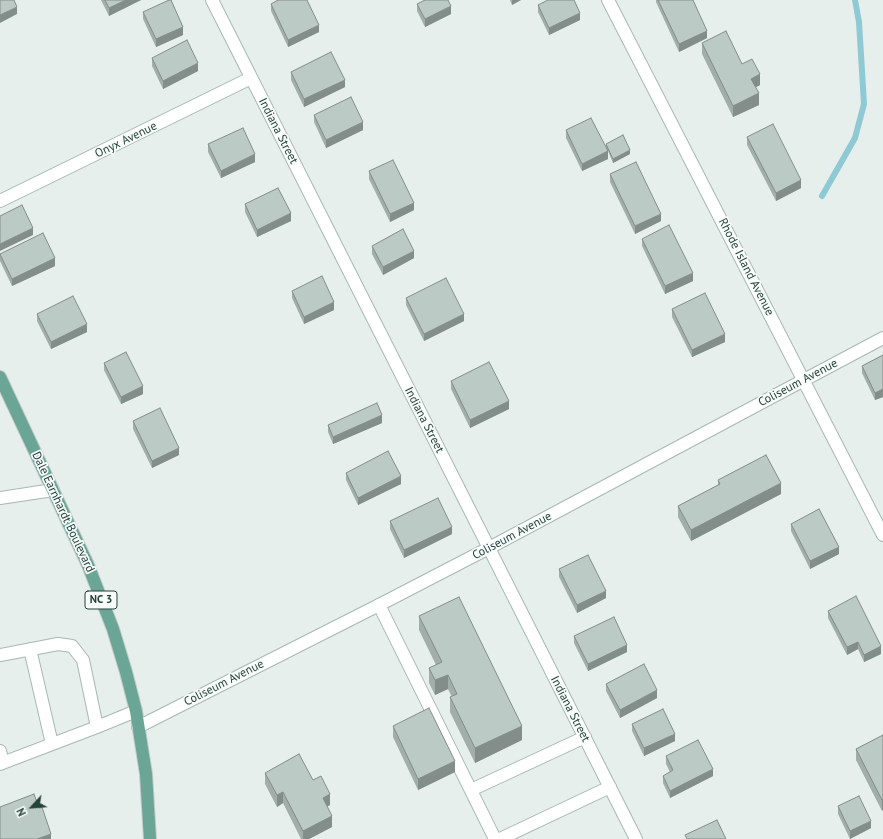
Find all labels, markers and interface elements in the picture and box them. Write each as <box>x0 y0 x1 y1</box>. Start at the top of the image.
street label: Indiana Street <box>255 96 301 166</box>
street label: Onyx Avenue <box>93 119 159 161</box>
street label: Rhode Island Avenue <box>715 216 777 318</box>
street label: Coliseum Avenue <box>756 356 840 410</box>
street label: Indiana Street <box>401 385 447 455</box>
street label: Dale Earnhardt Boulevard <box>29 449 97 575</box>
street label: Coliseum Avenue <box>470 509 554 563</box>
road number: NC 3 <box>85 591 117 609</box>
street label: Coliseum Avenue <box>182 657 266 709</box>
street label: Indiana Street <box>547 674 593 744</box>
north arrow <box>12 787 52 827</box>
text: N <box>13 806 29 819</box>

